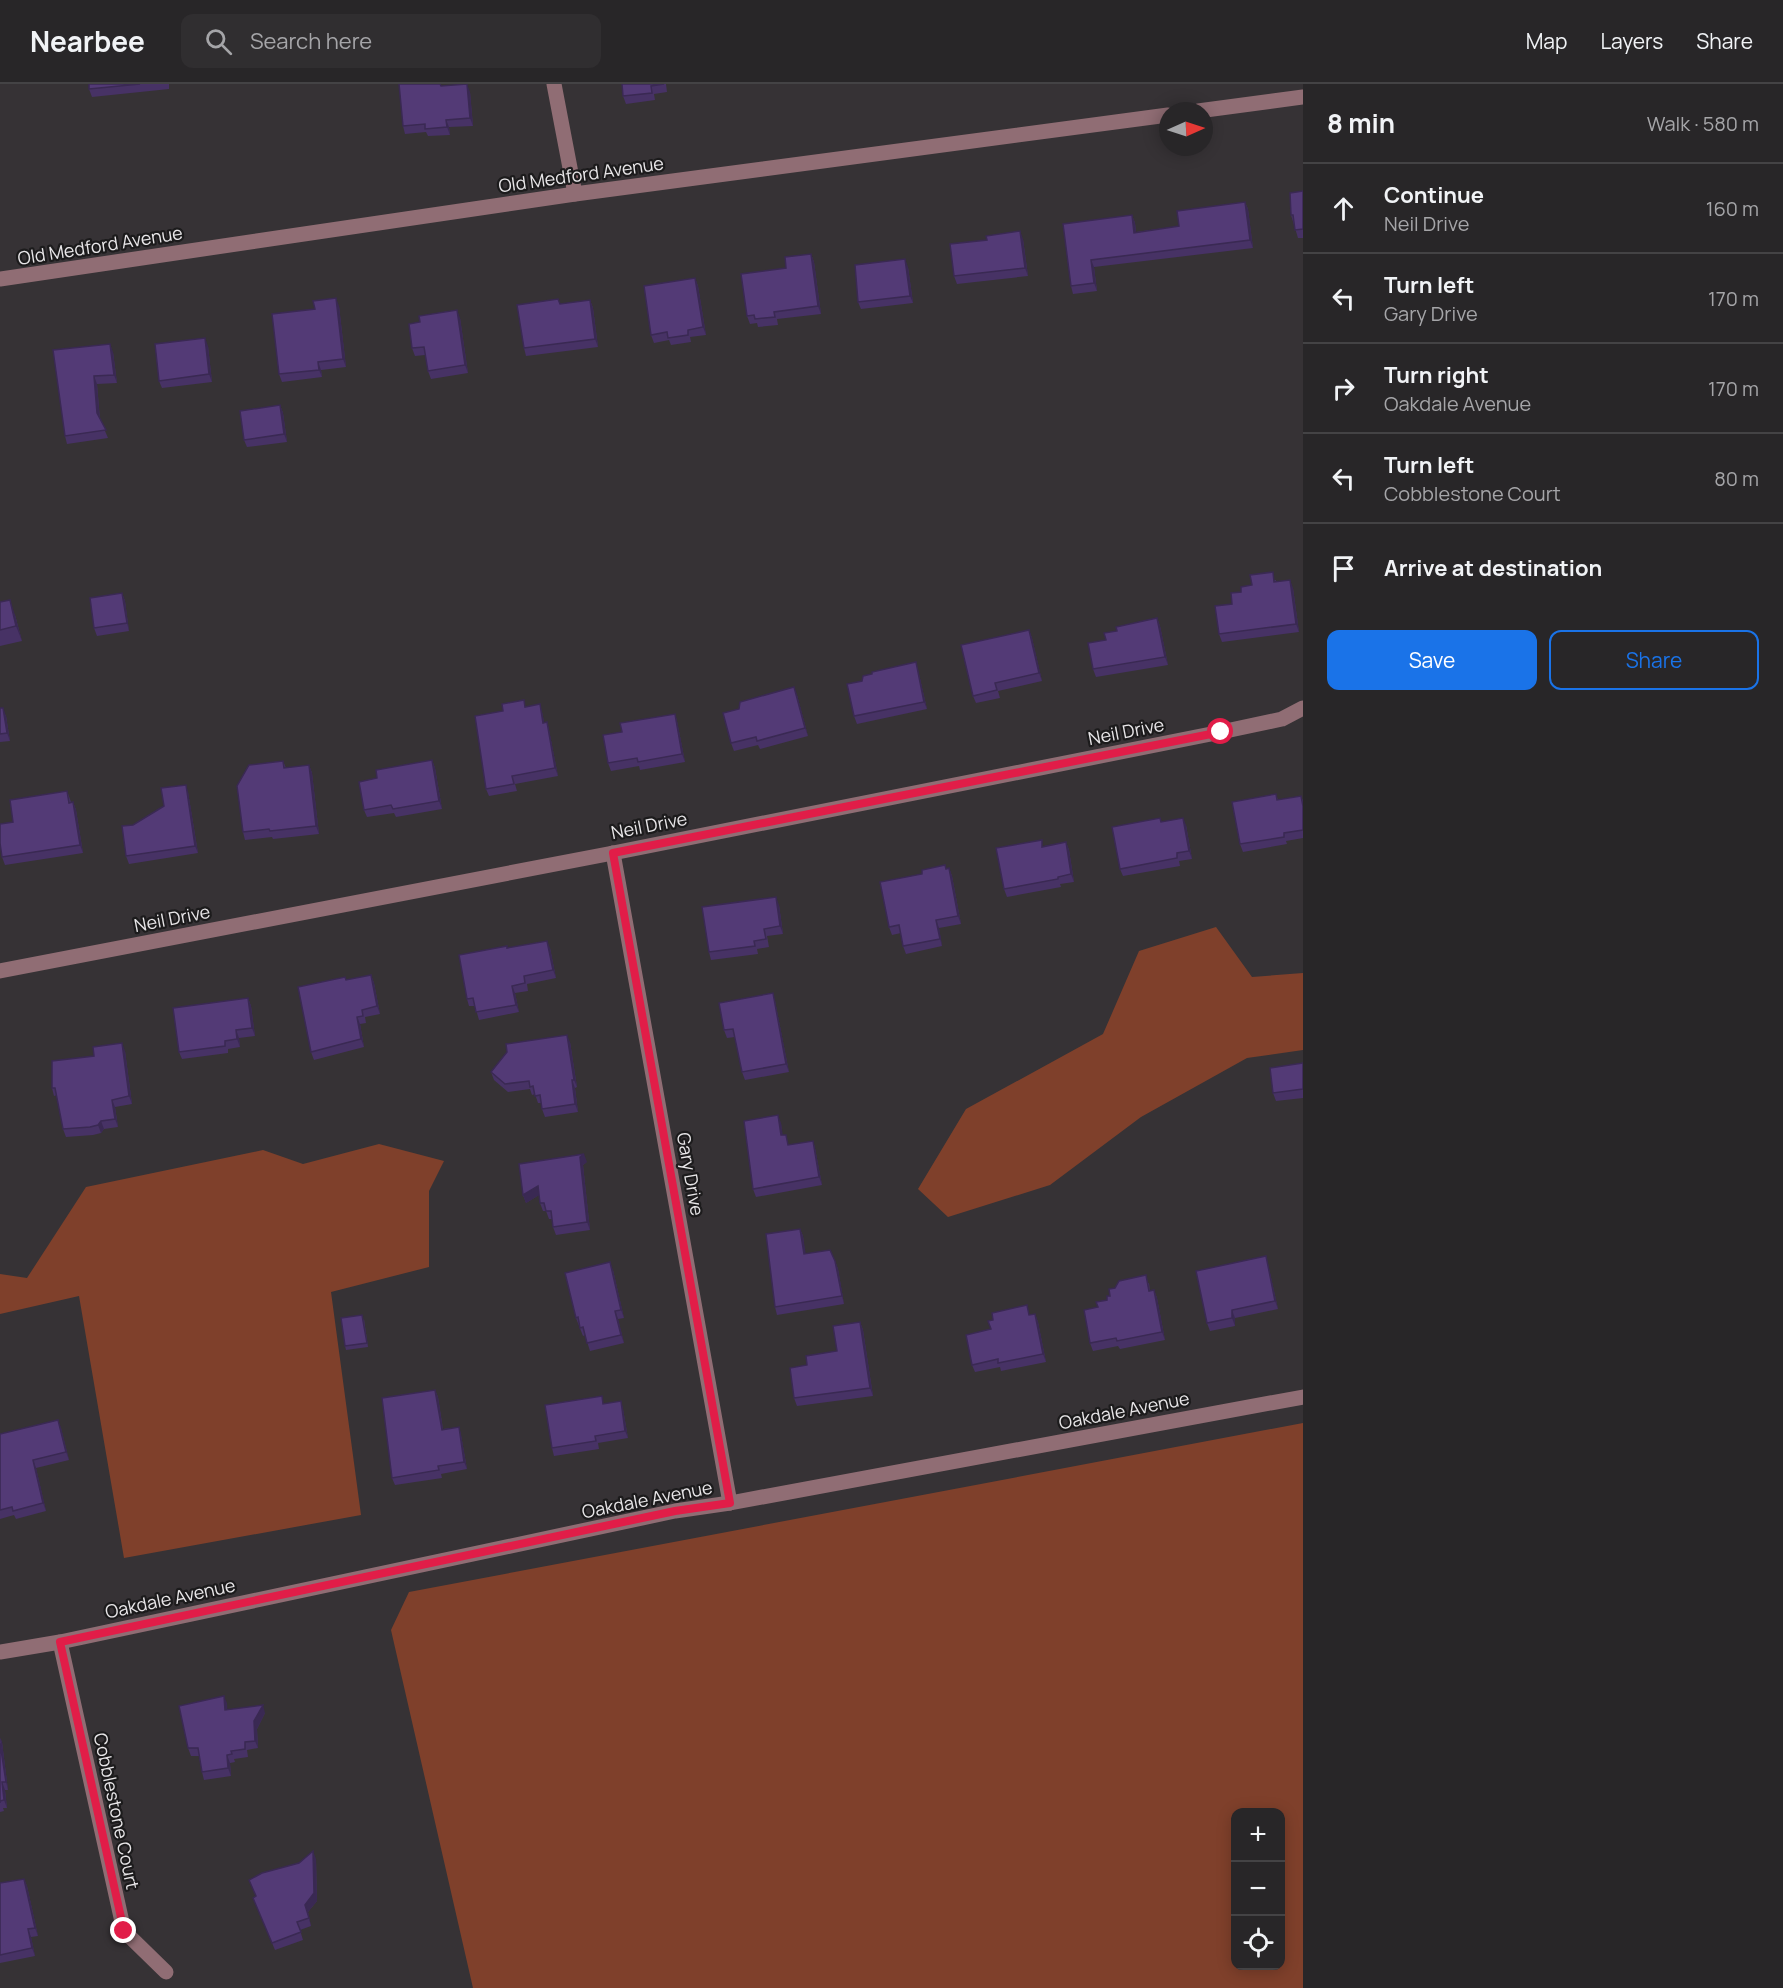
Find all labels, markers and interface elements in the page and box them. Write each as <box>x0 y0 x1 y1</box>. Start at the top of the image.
search box <box>181 14 601 68</box>
text: Nearbee <box>30 22 145 60</box>
icon: search <box>202 25 235 58</box>
text: Search here <box>250 26 372 56</box>
text: Map <box>1526 27 1567 55</box>
text: Layers <box>1600 27 1663 55</box>
text: Share <box>1696 27 1753 55</box>
north arrow <box>1159 102 1213 156</box>
text: 8 min <box>1327 105 1395 141</box>
text: Walk · 580 m <box>1647 110 1759 137</box>
street label: Old Medford Avenue <box>497 151 665 197</box>
text: Continue <box>1384 180 1484 210</box>
icon: ahead <box>1327 192 1360 225</box>
text: 160 m <box>1706 195 1759 222</box>
text: Neil Drive <box>1384 210 1469 237</box>
street label: Old Medford Avenue <box>16 220 184 270</box>
text: Turn left <box>1384 270 1474 300</box>
icon: left <box>1327 282 1360 315</box>
text: 170 m <box>1708 285 1759 312</box>
text: Gary Drive <box>1384 300 1478 327</box>
text: Turn right <box>1384 360 1489 390</box>
icon: right <box>1327 372 1360 405</box>
text: 170 m <box>1708 375 1759 402</box>
text: Oakdale Avenue <box>1384 390 1531 417</box>
text: Turn left <box>1384 450 1474 480</box>
icon: left <box>1327 462 1360 495</box>
text: 80 m <box>1714 465 1759 492</box>
text: Cobblestone Court <box>1384 480 1561 507</box>
icon: arrive <box>1327 552 1360 585</box>
text: Arrive at destination <box>1384 553 1602 583</box>
button: Save <box>1327 630 1537 690</box>
button: Share <box>1549 630 1759 690</box>
street label: Neil Drive <box>1086 712 1166 750</box>
route start <box>1207 718 1233 744</box>
street label: Neil Drive <box>609 806 689 844</box>
street label: Neil Drive <box>132 899 212 937</box>
street label: Gary Drive <box>672 1130 710 1218</box>
street label: Oakdale Avenue <box>1057 1386 1191 1434</box>
street label: Oakdale Avenue <box>580 1475 714 1523</box>
street label: Oakdale Avenue <box>103 1572 237 1624</box>
street label: Cobblestone Court <box>89 1731 145 1891</box>
map controls <box>1231 1808 1285 1970</box>
button: + <box>1231 1808 1285 1862</box>
button: − <box>1231 1862 1285 1916</box>
button: locate <box>1231 1916 1285 1970</box>
route end <box>110 1917 136 1943</box>

